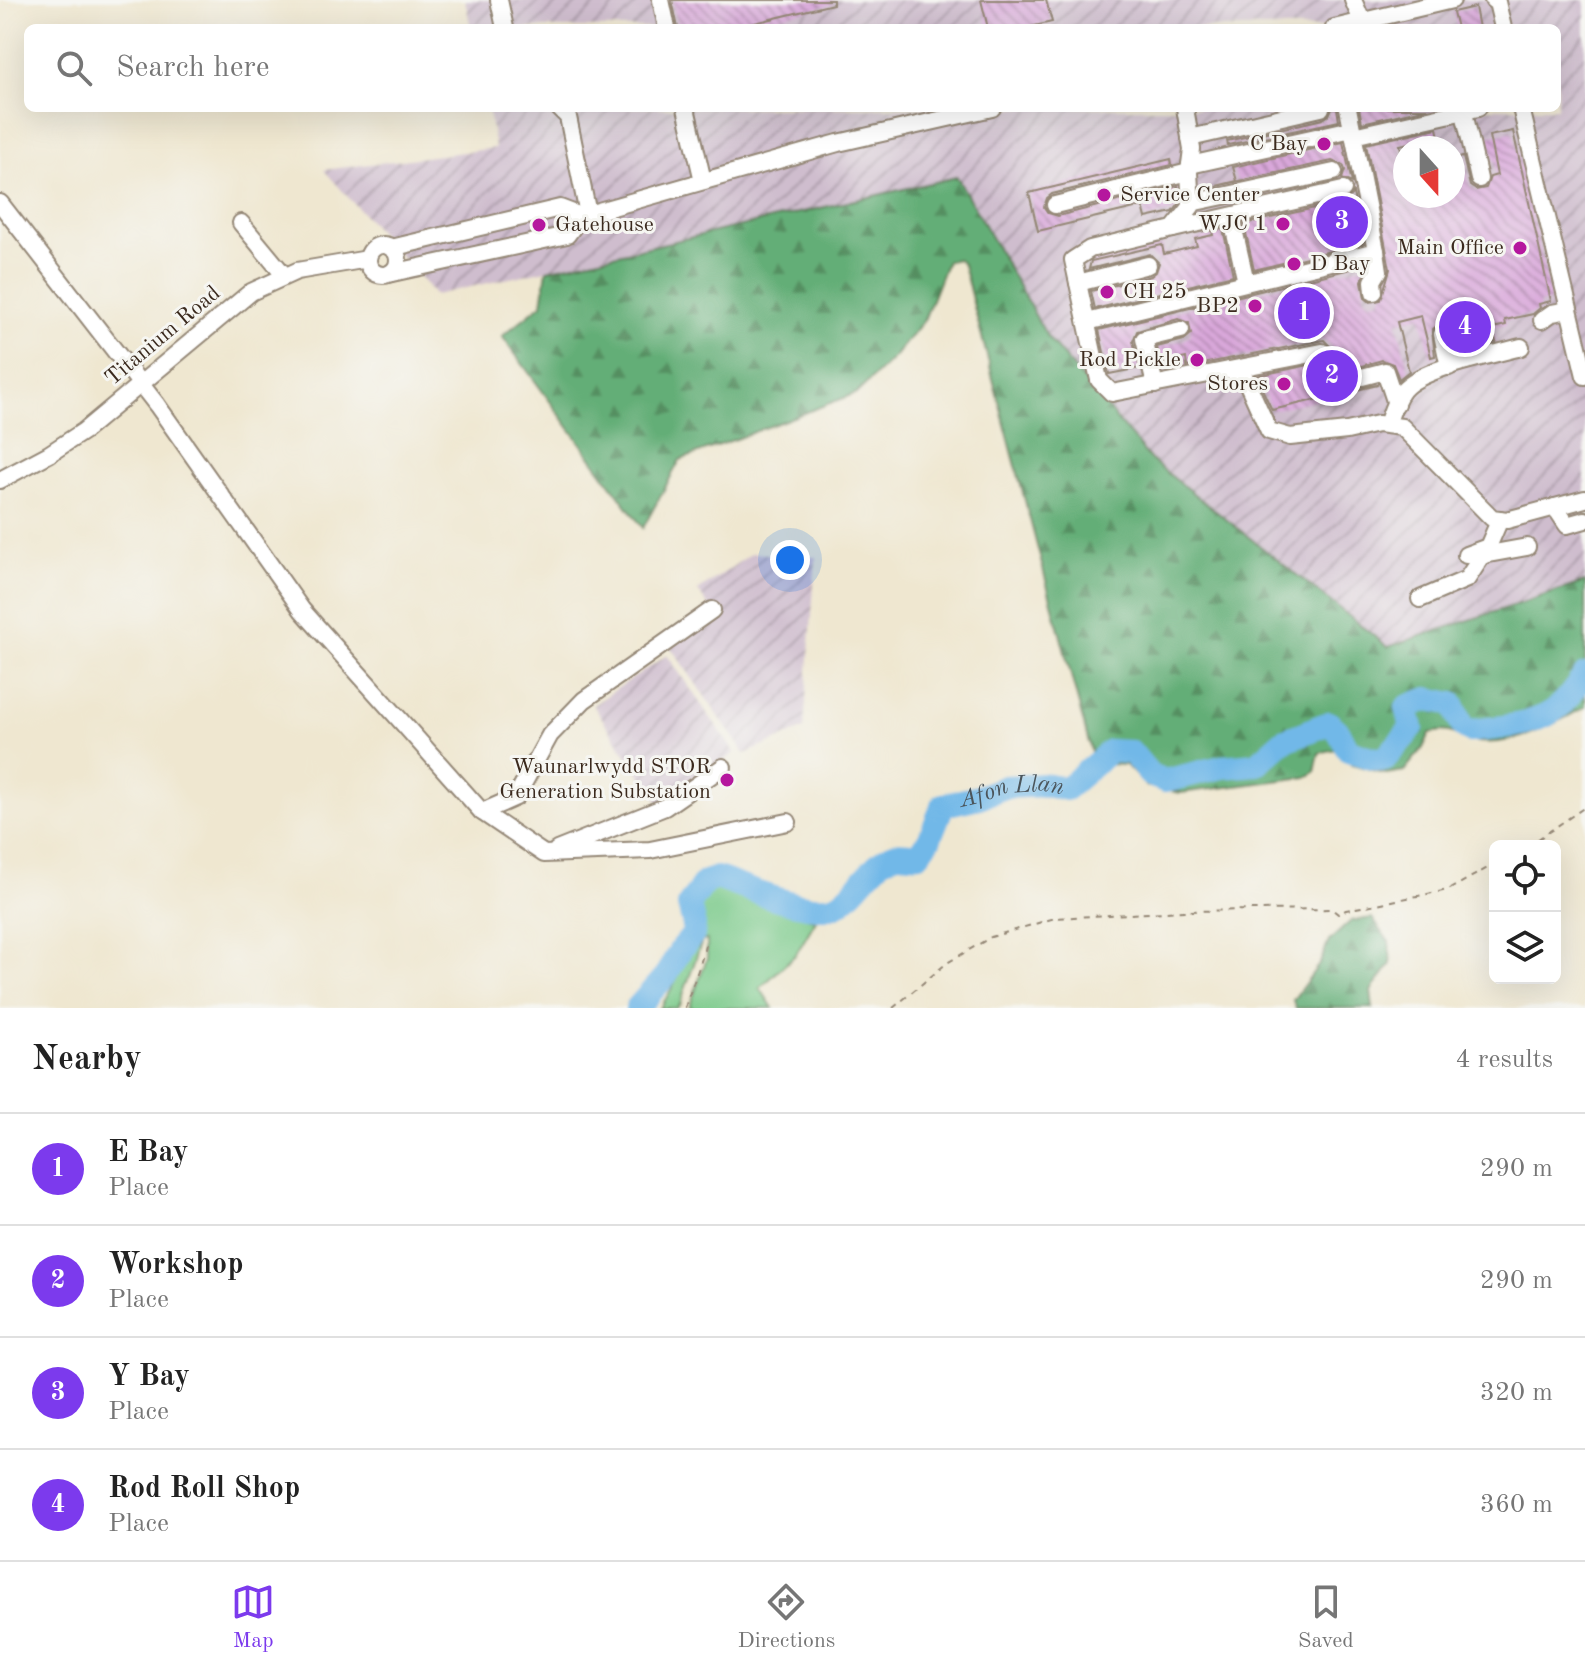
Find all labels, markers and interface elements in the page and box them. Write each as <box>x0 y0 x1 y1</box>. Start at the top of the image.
search box <box>24 24 1561 112</box>
icon: search <box>52 46 96 90</box>
text: Search here <box>116 53 270 83</box>
place label: C Bay <box>1250 133 1308 155</box>
marker: C Bay <box>1315 135 1333 153</box>
north arrow <box>1393 136 1465 208</box>
place label: Service Center <box>1120 184 1260 206</box>
marker: Service Center <box>1095 186 1113 204</box>
pin: 3 <box>1316 192 1368 252</box>
place label: WJC 1 <box>1198 213 1267 235</box>
place label: Gatehouse <box>555 214 654 236</box>
marker: WJC 1 <box>1274 215 1292 233</box>
marker: Gatehouse <box>530 216 548 234</box>
place label: Main Office <box>1397 237 1504 259</box>
marker: Main Office <box>1511 239 1529 257</box>
place label: D Bay <box>1310 253 1371 275</box>
marker: D Bay <box>1285 255 1303 273</box>
place label: CH 25 <box>1123 281 1187 303</box>
street label: Titanium Road <box>101 282 225 390</box>
marker: CH 25 <box>1098 283 1116 301</box>
pin: 1 <box>1278 283 1330 343</box>
place label: BP2 <box>1196 295 1239 317</box>
marker: BP2 <box>1246 297 1264 315</box>
pin: 4 <box>1439 297 1491 357</box>
pin: 2 <box>1306 346 1358 406</box>
place label: Rod Pickle <box>1079 349 1181 371</box>
marker: Rod Pickle <box>1188 351 1206 369</box>
place label: Stores <box>1207 373 1268 395</box>
marker: Stores <box>1275 375 1293 393</box>
your location <box>770 540 810 580</box>
place label: Waunarlwydd STOR Generation Substation <box>499 756 711 803</box>
marker: Waunarlwydd STOR Generation Substation <box>718 771 736 789</box>
water label: Afon Llan <box>955 772 1066 813</box>
map controls <box>1489 840 1561 984</box>
button: locate <box>1489 840 1561 912</box>
button: layers <box>1489 912 1561 984</box>
text: Nearby <box>32 1043 142 1077</box>
text: 4 results <box>1455 1047 1553 1073</box>
text: E Bay <box>108 1138 189 1168</box>
text: 1 <box>50 1156 66 1182</box>
text: 290 m <box>1480 1156 1553 1182</box>
text: Place <box>108 1175 169 1201</box>
text: Workshop <box>108 1250 243 1280</box>
text: 2 <box>50 1268 66 1294</box>
text: 290 m <box>1480 1268 1553 1294</box>
text: Place <box>108 1287 169 1313</box>
text: Y Bay <box>108 1362 190 1392</box>
text: 3 <box>50 1380 66 1406</box>
text: 320 m <box>1480 1380 1553 1406</box>
text: Place <box>108 1399 169 1425</box>
text: Rod Roll Shop <box>108 1474 300 1504</box>
text: 4 <box>50 1492 66 1518</box>
text: 360 m <box>1480 1492 1553 1518</box>
text: Place <box>108 1511 169 1537</box>
tab: Map <box>231 1580 275 1655</box>
tab: Directions <box>738 1580 835 1655</box>
tab: Saved <box>1298 1580 1354 1655</box>

